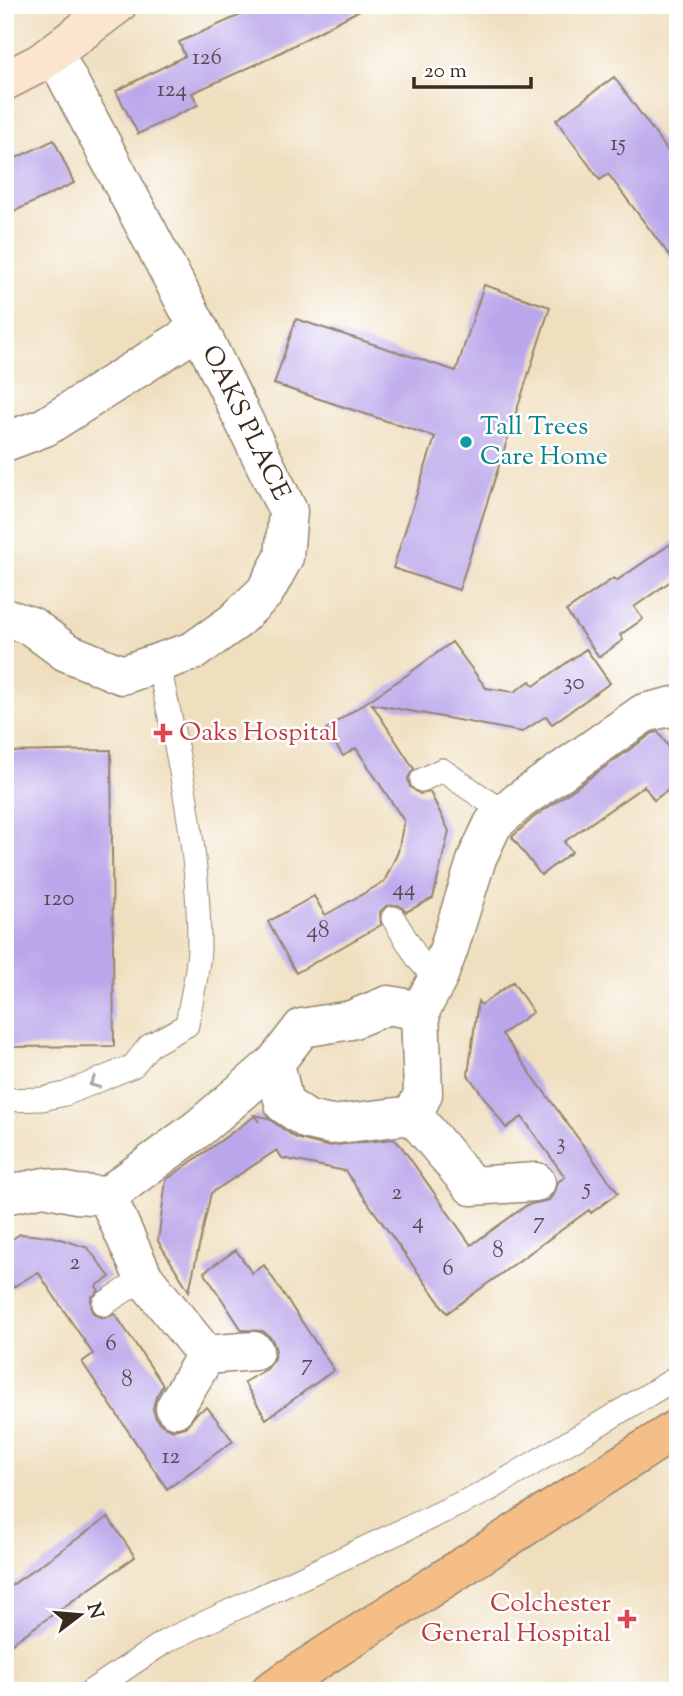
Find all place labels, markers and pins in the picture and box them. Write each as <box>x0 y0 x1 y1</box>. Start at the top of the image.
place label: Tall Trees Care Home <box>480 409 608 476</box>
marker: Tall Trees Care Home <box>458 434 474 450</box>
place label: Oaks Hospital <box>179 715 338 752</box>
marker: Oaks Hospital <box>153 723 173 743</box>
place label: Colchester General Hospital <box>421 1586 611 1653</box>
marker: Colchester General Hospital <box>617 1609 637 1629</box>

